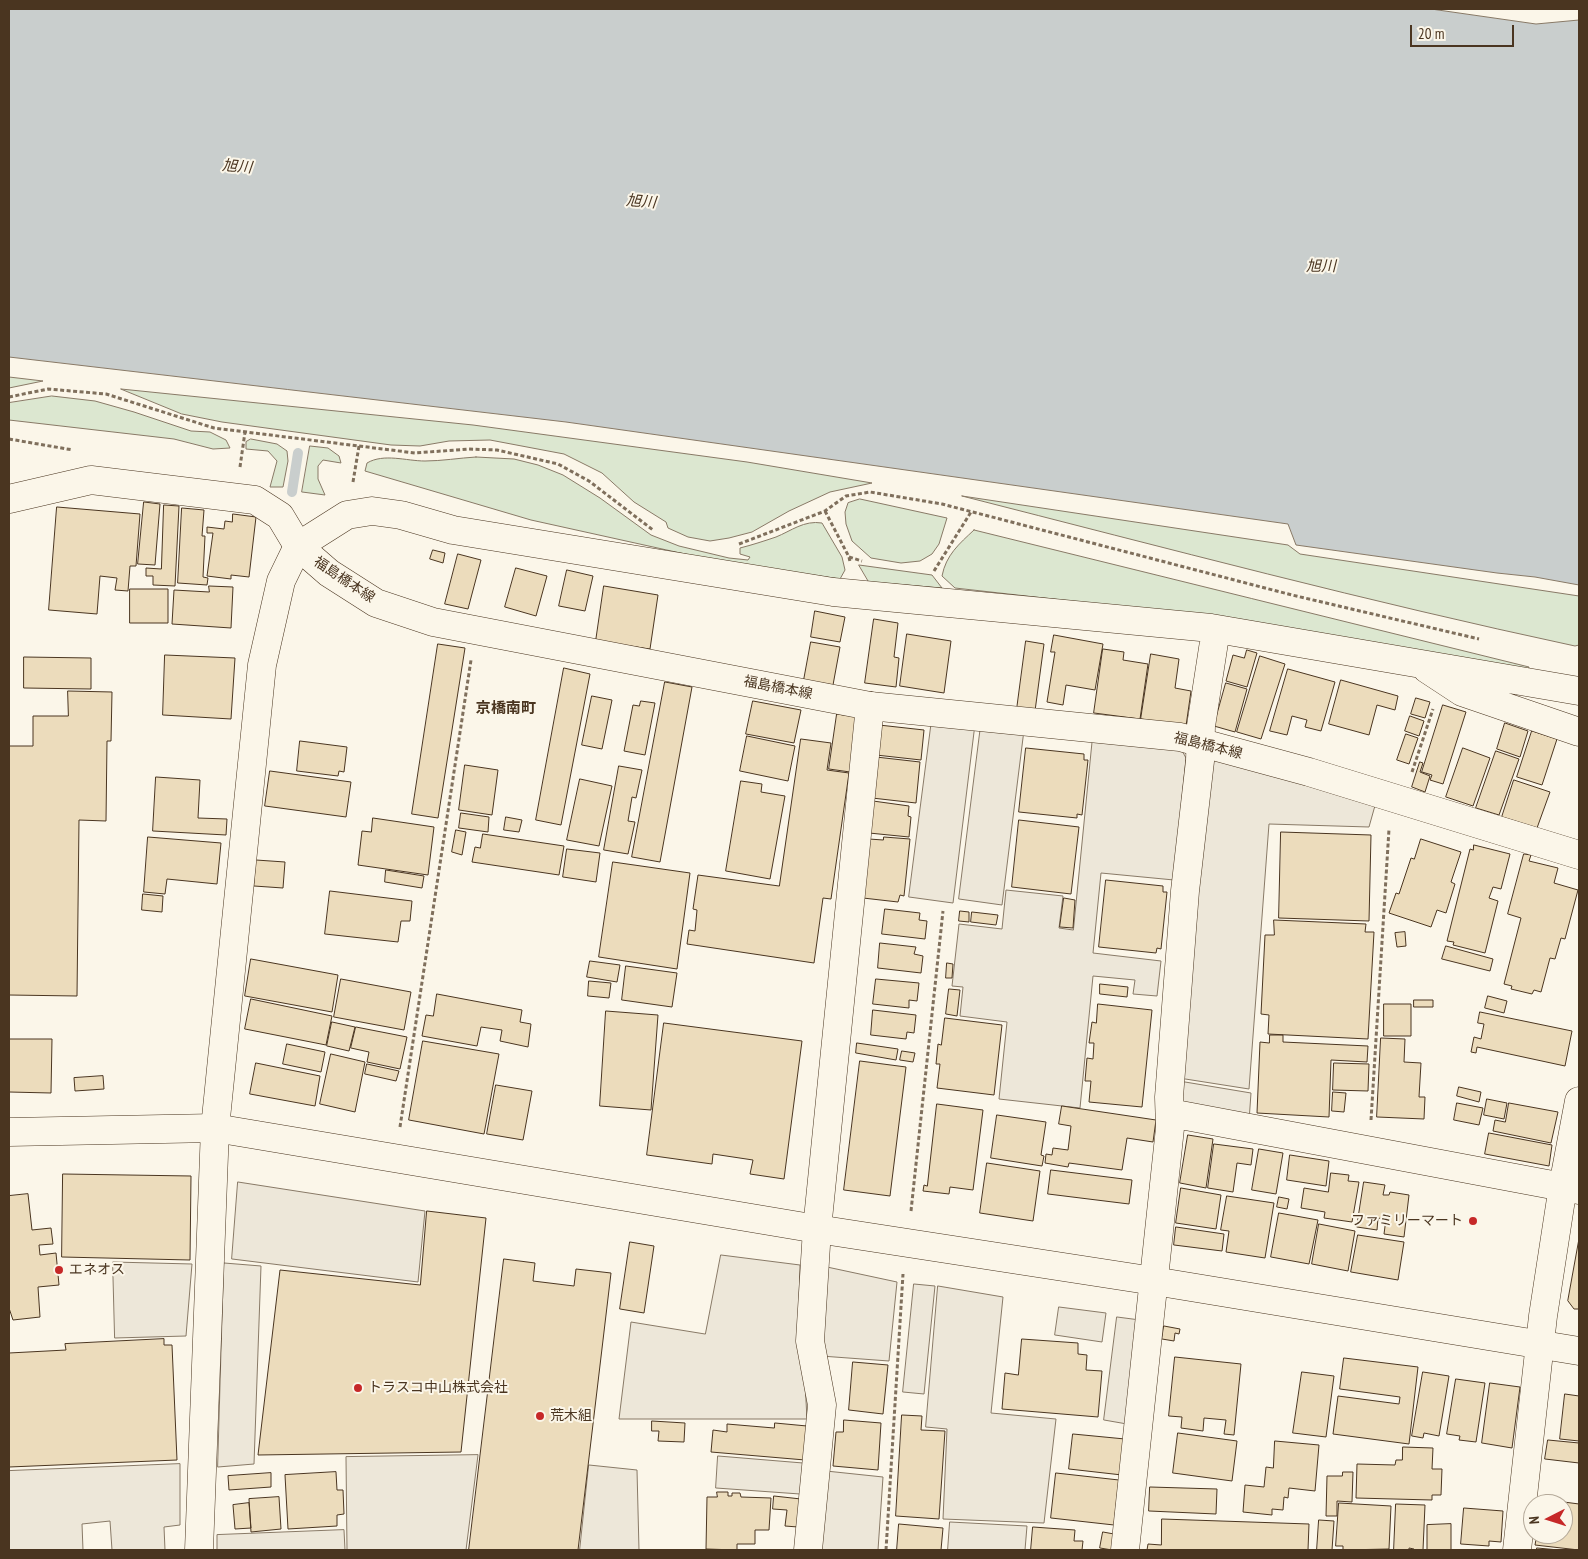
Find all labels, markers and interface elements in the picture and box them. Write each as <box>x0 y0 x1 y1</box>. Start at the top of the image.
scale bar <box>1413 15 1517 47</box>
text: 20 m <box>1418 24 1444 43</box>
water label: 旭川 <box>221 157 253 177</box>
water label: 旭川 <box>625 192 657 212</box>
water label: 旭川 <box>1306 258 1336 276</box>
street label: 福島橋本線 <box>310 553 378 607</box>
street label: 福島橋本線 <box>742 673 814 703</box>
district label: 京橋南町 <box>476 700 536 718</box>
street label: 福島橋本線 <box>1172 729 1244 763</box>
place label: ファミリーマート <box>1351 1213 1463 1229</box>
marker: ファミリーマート <box>1467 1215 1479 1227</box>
place label: エネオス <box>69 1262 125 1278</box>
marker: エネオス <box>53 1264 65 1276</box>
place label: トラスコ中山株式会社 <box>368 1380 508 1396</box>
marker: トラスコ中山株式会社 <box>352 1382 364 1394</box>
place label: 荒木組 <box>550 1408 592 1424</box>
marker: 荒木組 <box>534 1410 546 1422</box>
north arrow <box>1523 1494 1573 1544</box>
text: N <box>1525 1516 1543 1525</box>

